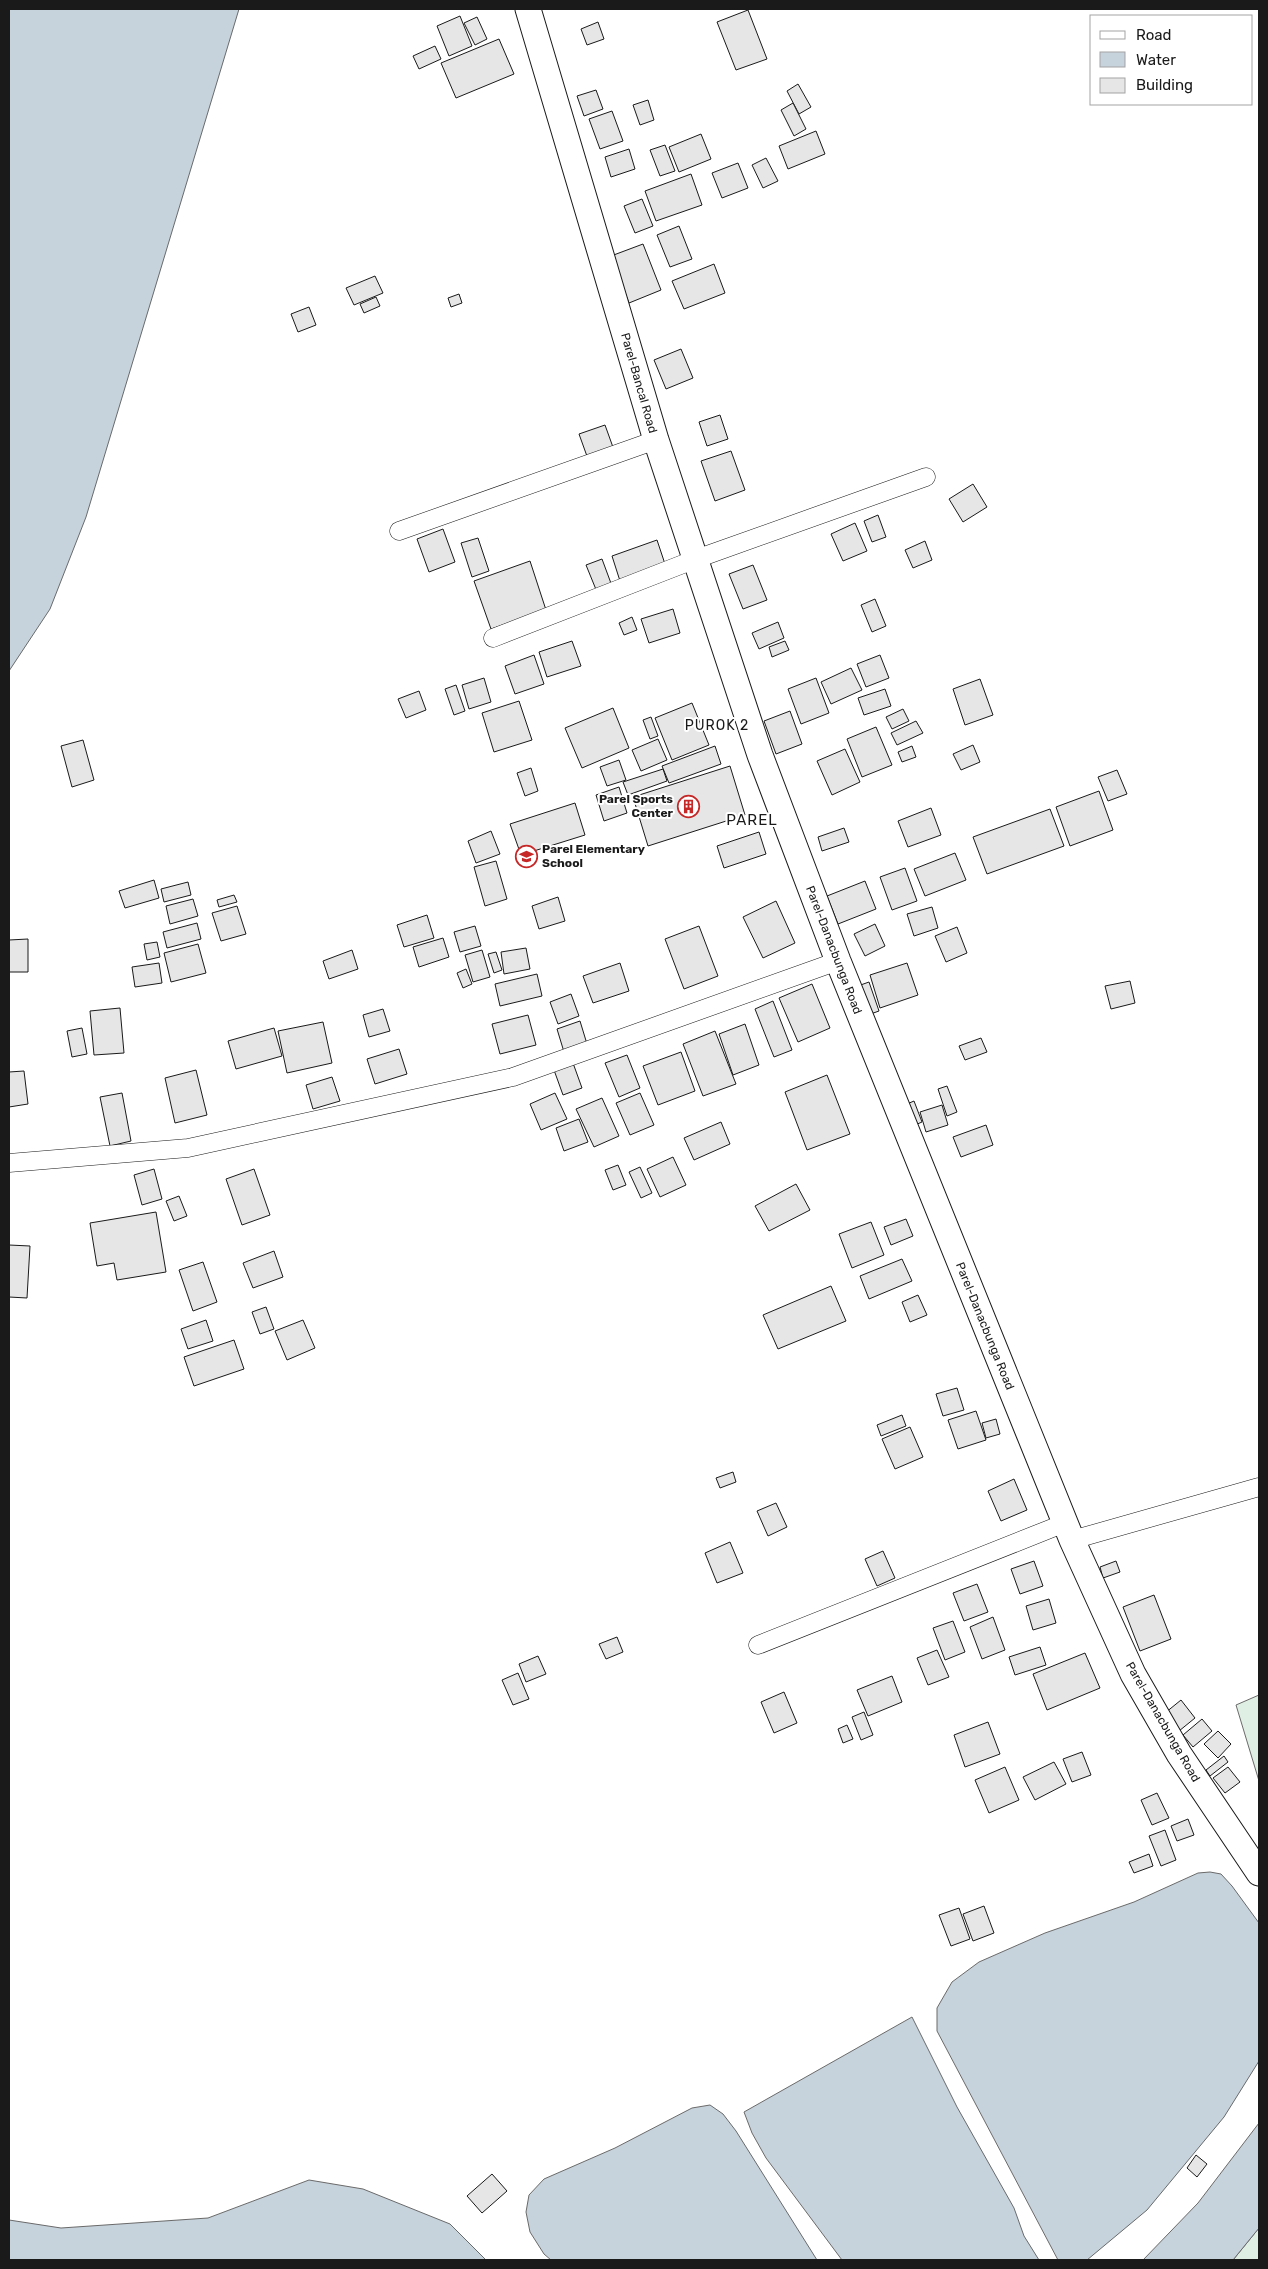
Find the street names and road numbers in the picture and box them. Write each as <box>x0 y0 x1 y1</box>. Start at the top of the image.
street label: Parel-Bancal Road <box>618 331 660 435</box>
street label: Parel-Danacbunga Road <box>803 884 865 1016</box>
street label: Parel-Danacbunga Road <box>953 1260 1017 1392</box>
street label: Parel-Danacbunga Road <box>1123 1660 1203 1784</box>

